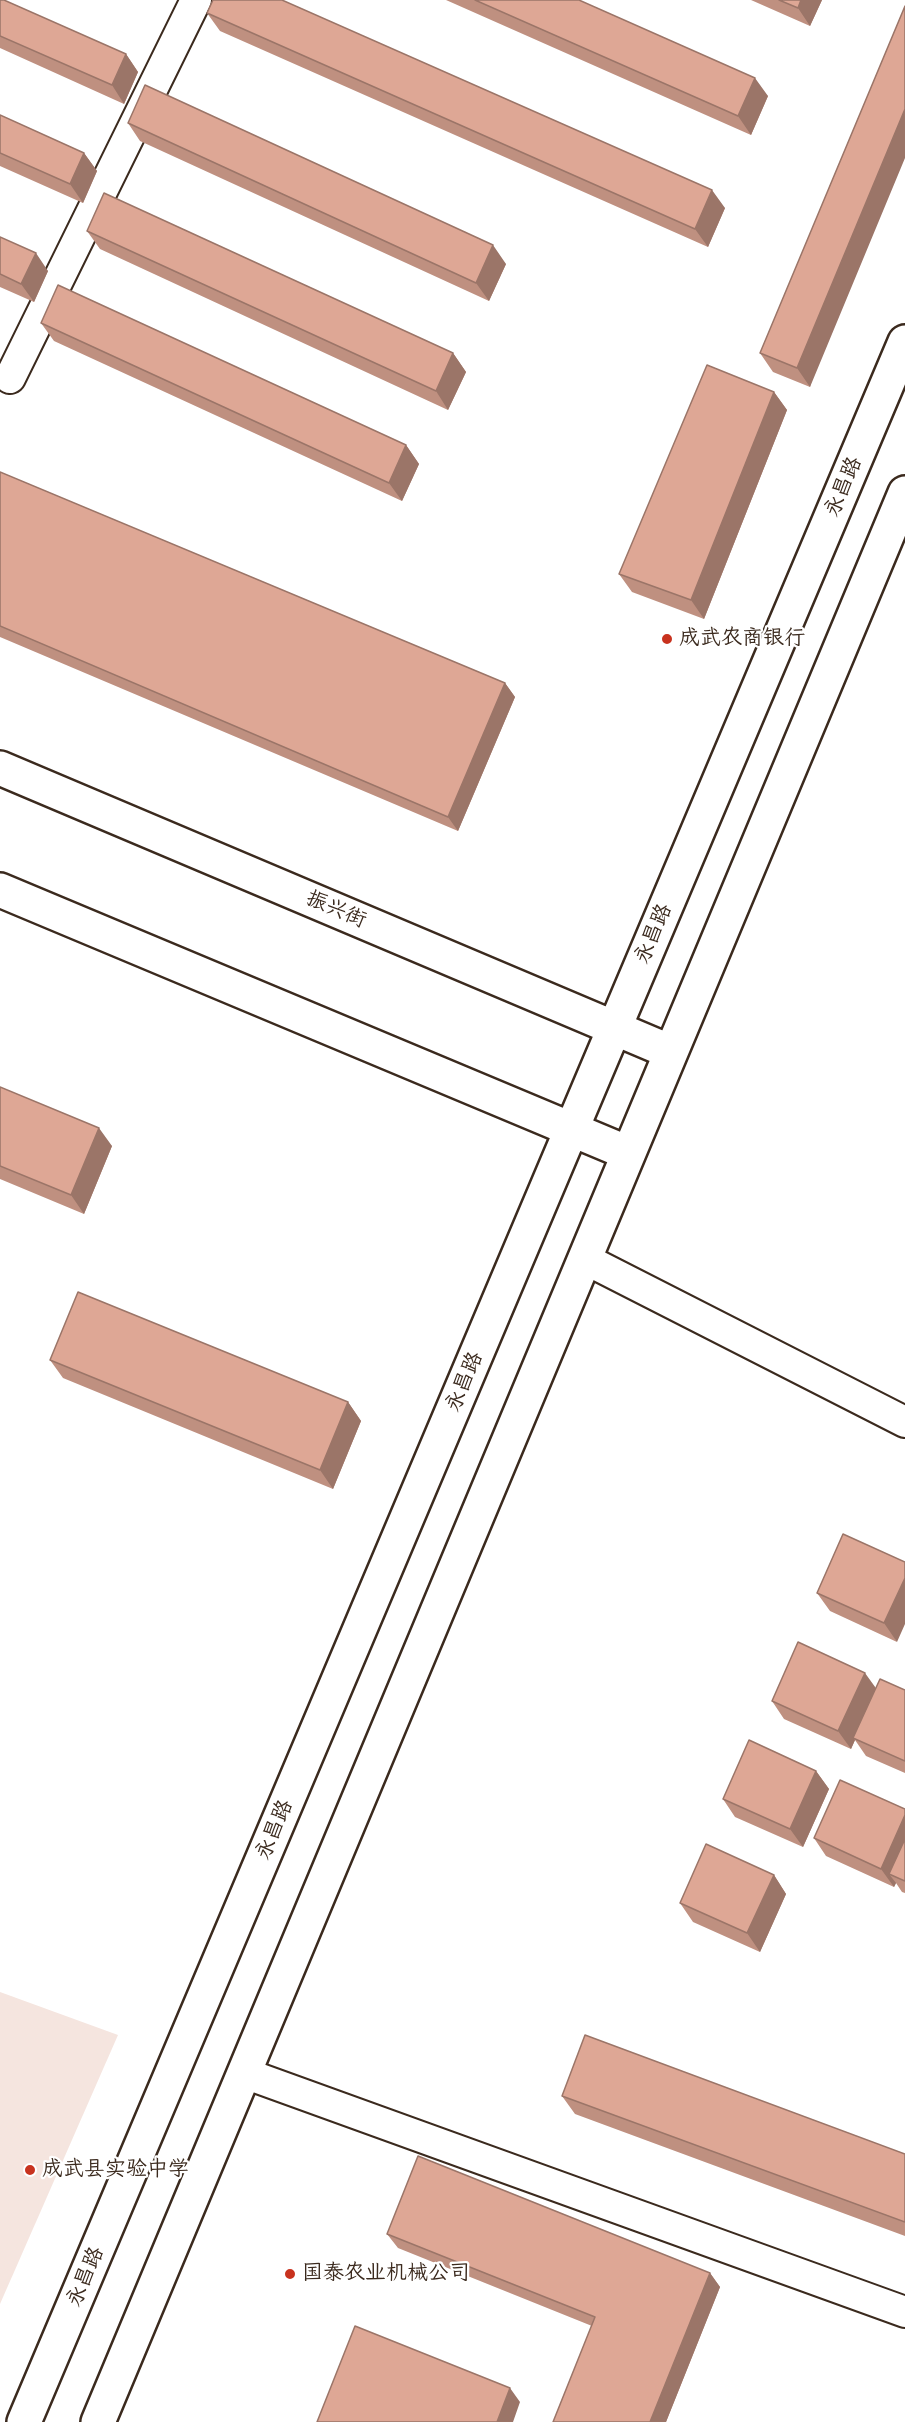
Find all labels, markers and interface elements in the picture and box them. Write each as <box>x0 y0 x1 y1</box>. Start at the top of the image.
street label: 永昌路 <box>820 453 868 521</box>
place label: 成武农商银行 <box>679 626 805 652</box>
marker: 成武农商银行 <box>660 632 674 646</box>
street label: 振兴街 <box>302 886 370 934</box>
street label: 永昌路 <box>630 900 678 968</box>
street label: 永昌路 <box>441 1348 489 1416</box>
street label: 永昌路 <box>251 1796 299 1864</box>
place label: 成武县实验中学 <box>42 2157 189 2183</box>
marker: 成武县实验中学 <box>23 2163 37 2177</box>
street label: 永昌路 <box>62 2243 110 2311</box>
place label: 国泰农业机械公司 <box>302 2261 470 2287</box>
marker: 国泰农业机械公司 <box>283 2267 297 2281</box>

